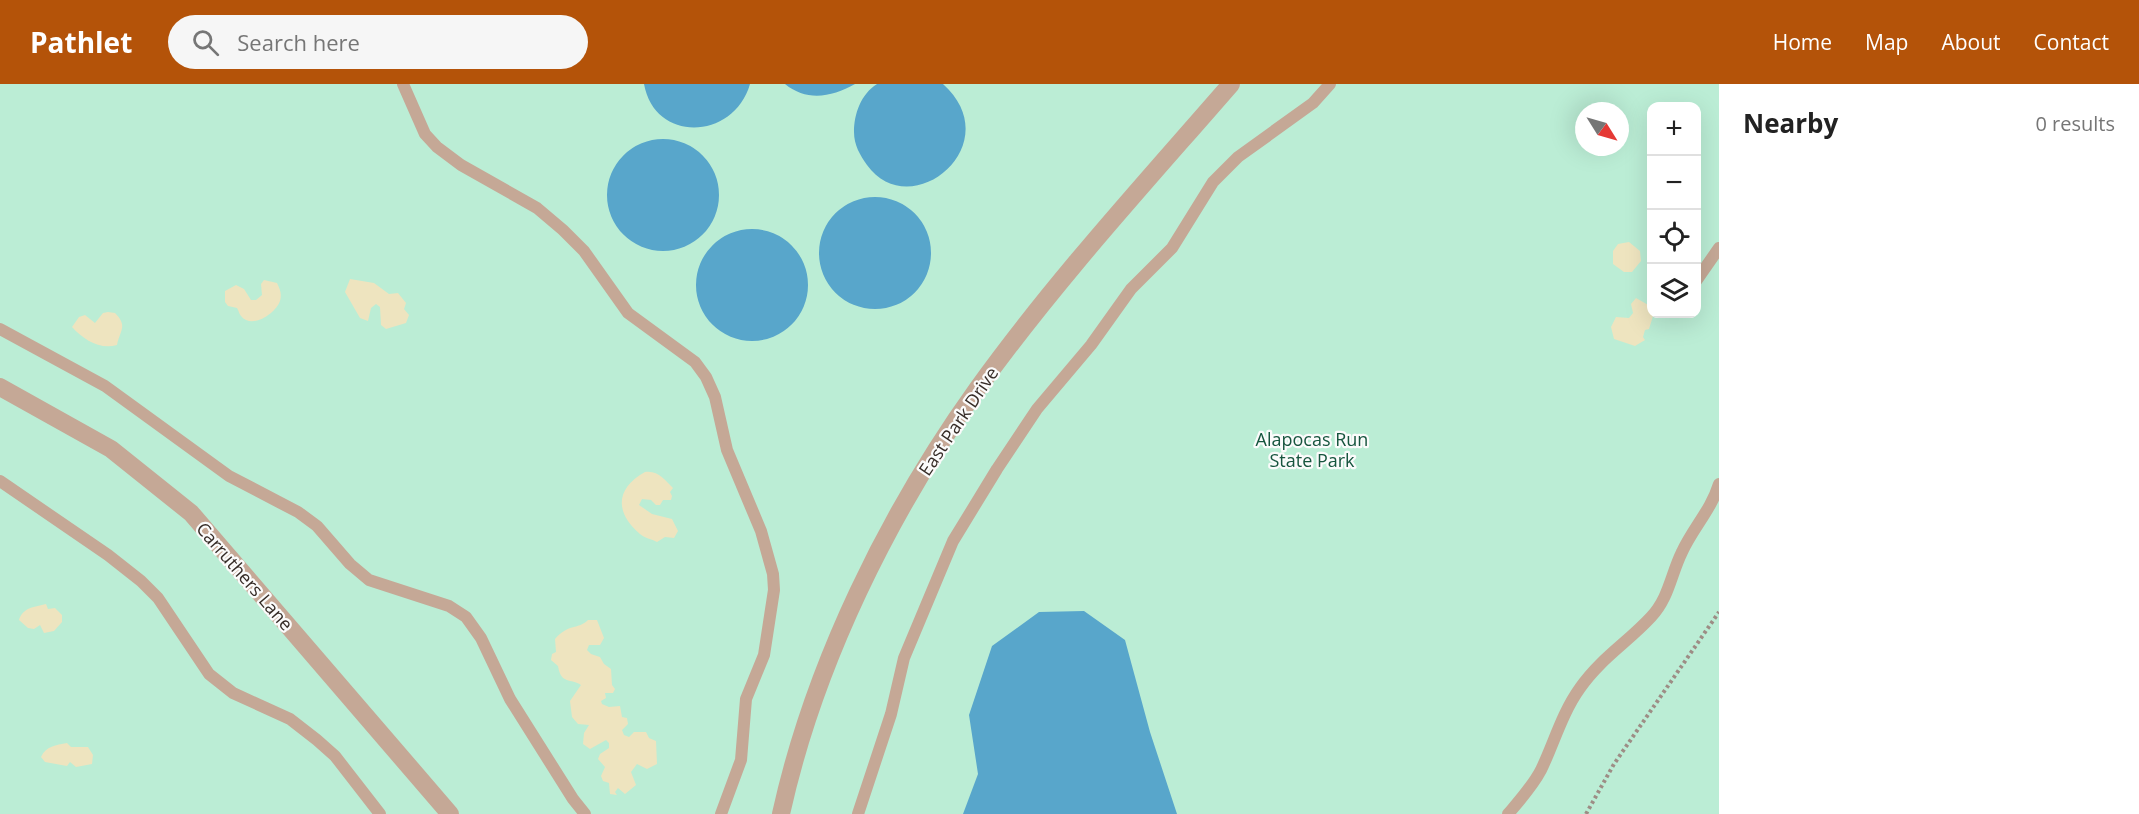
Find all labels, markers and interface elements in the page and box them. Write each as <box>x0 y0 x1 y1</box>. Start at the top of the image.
search box <box>168 15 588 69</box>
text: Pathlet <box>30 23 132 61</box>
icon: search <box>189 26 222 59</box>
text: Search here <box>237 27 360 57</box>
text: Home <box>1773 28 1832 56</box>
text: Map <box>1865 28 1908 56</box>
text: About <box>1941 28 2001 56</box>
text: Contact <box>2034 28 2109 56</box>
north arrow <box>1575 102 1629 156</box>
map controls <box>1647 102 1701 318</box>
button: + <box>1647 102 1701 156</box>
text: Nearby <box>1743 105 1838 141</box>
text: 0 results <box>2035 110 2115 137</box>
button: − <box>1647 156 1701 210</box>
button: locate <box>1647 210 1701 264</box>
button: layers <box>1647 264 1701 318</box>
street label: East Park Drive <box>913 362 1003 480</box>
park label: Alapocas Run State Park <box>1256 427 1368 472</box>
street label: Carruthers Lane <box>191 517 299 635</box>

